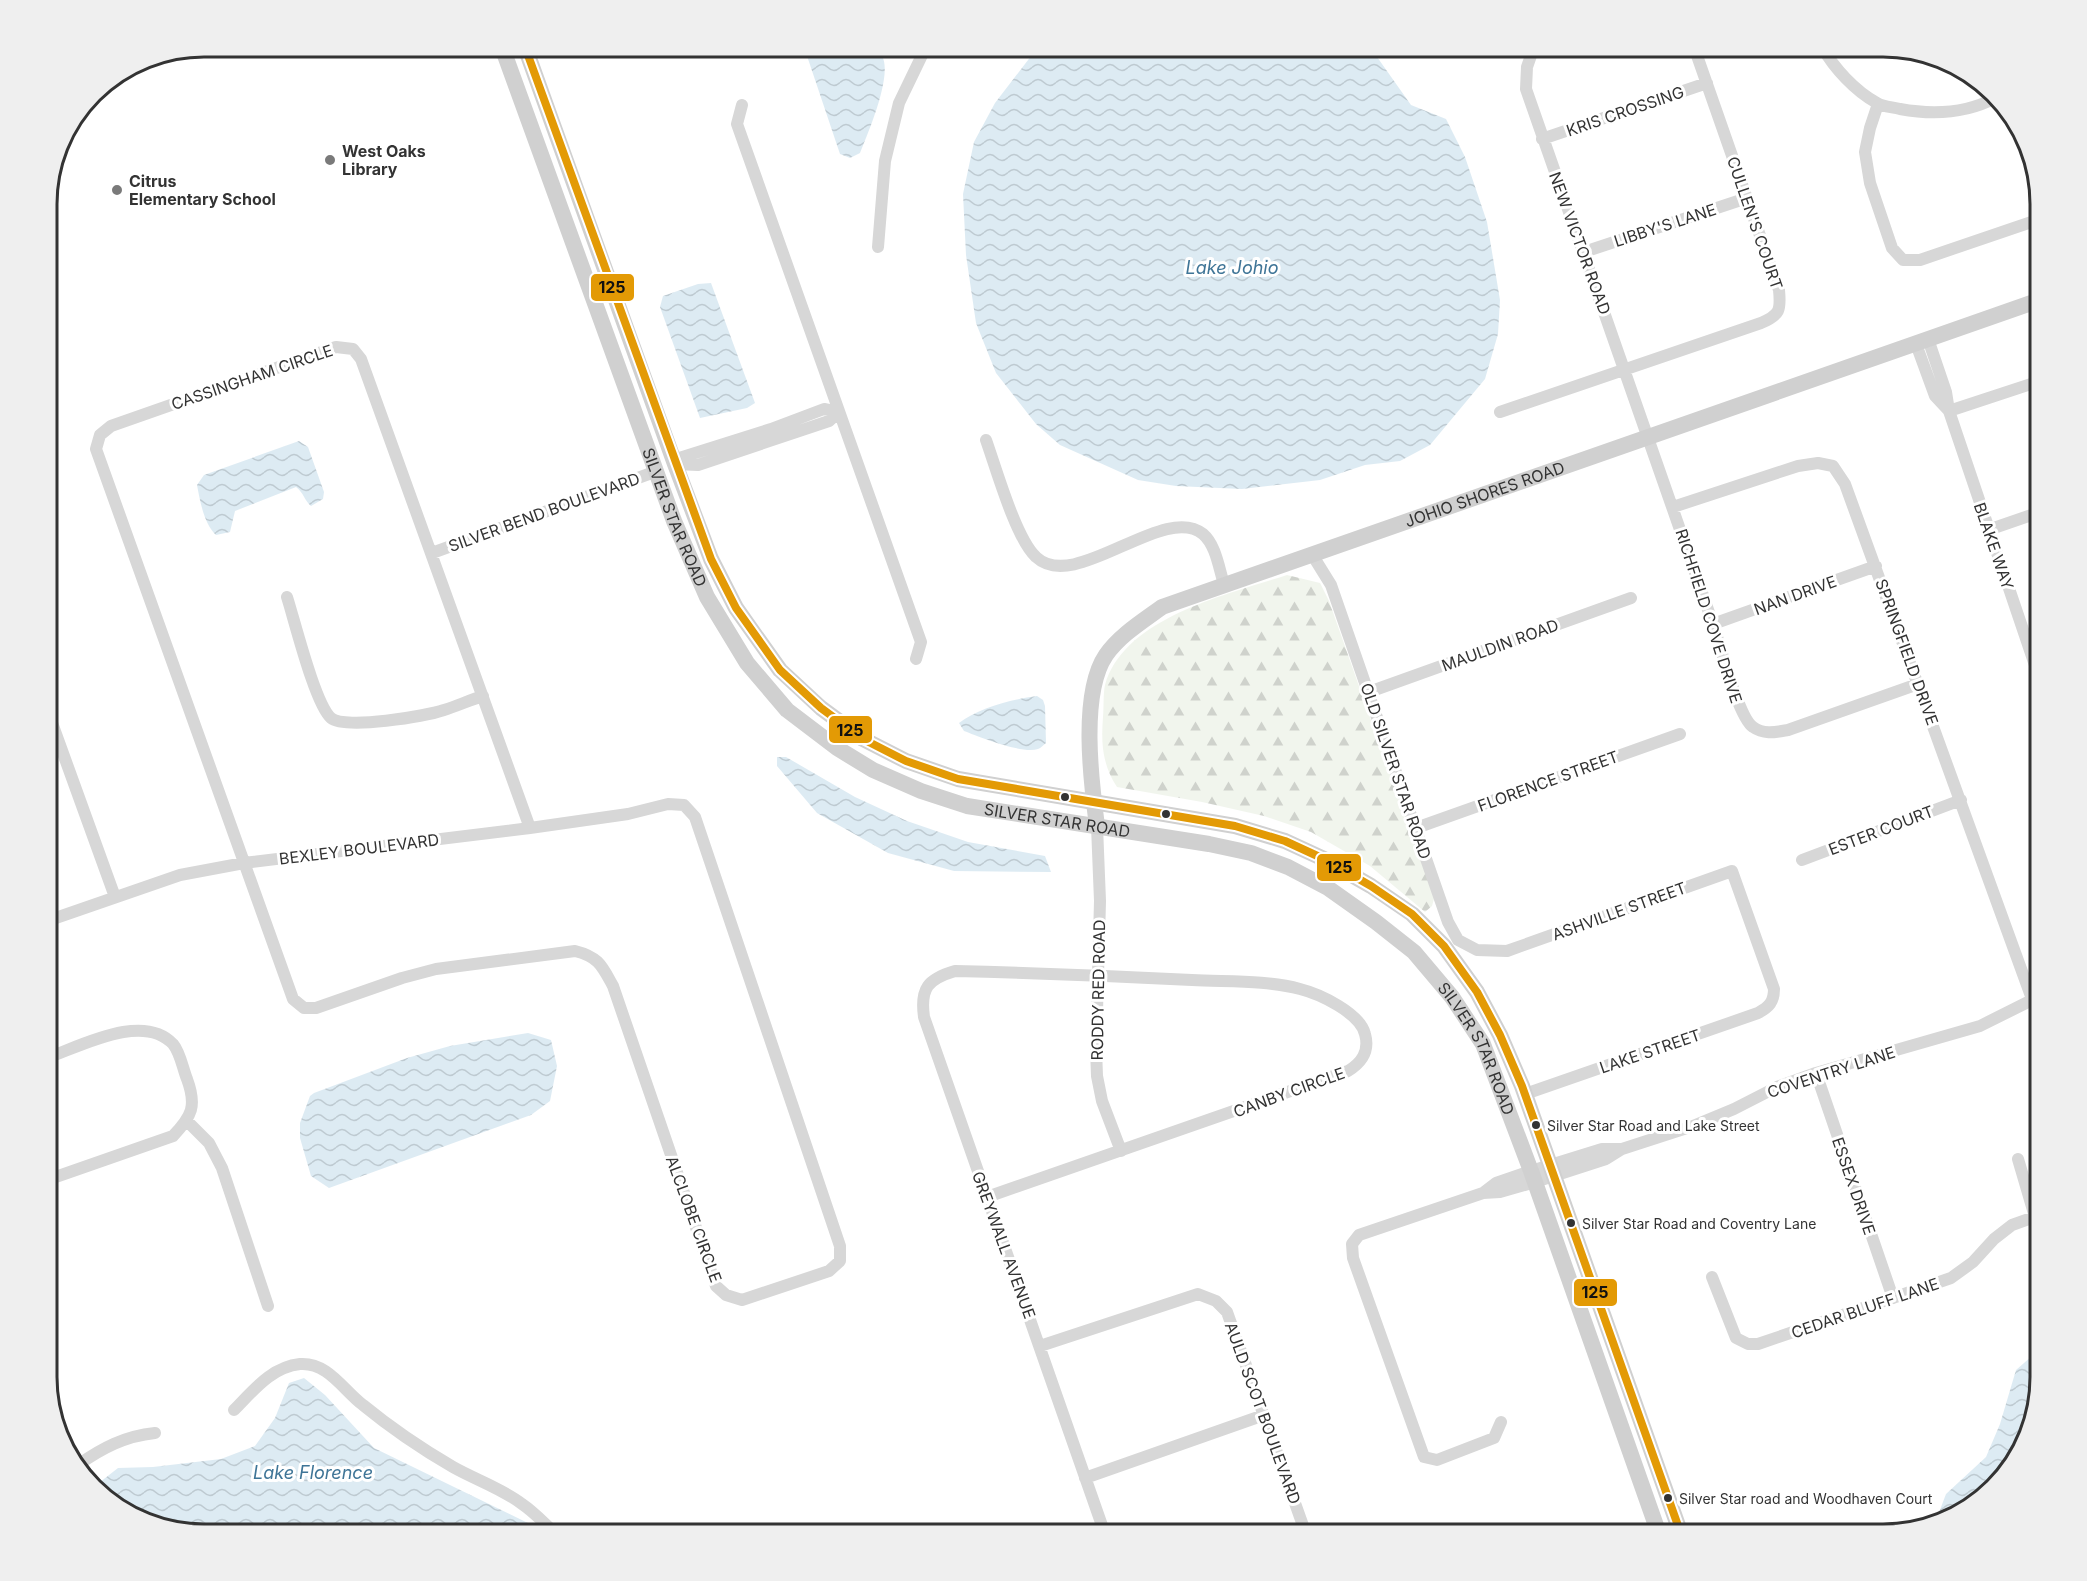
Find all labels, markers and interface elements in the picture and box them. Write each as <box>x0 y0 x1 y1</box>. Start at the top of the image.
street label: KRIS CROSSING <box>1564 81 1686 141</box>
place label: West Oaks Library <box>342 141 426 179</box>
marker: West Oaks Library <box>323 153 337 167</box>
street label: CULLEN'S COURT <box>1723 154 1787 292</box>
street label: NEW VICTOR ROAD <box>1545 169 1615 317</box>
place label: Citrus Elementary School <box>129 171 276 209</box>
marker: Citrus Elementary School <box>110 183 124 197</box>
street label: LIBBY'S LANE <box>1611 199 1719 251</box>
water label: Lake Johio <box>1185 257 1279 278</box>
line badge: 125 <box>590 273 635 302</box>
text: 125 <box>598 277 626 297</box>
street label: CASSINGHAM CIRCLE <box>168 340 336 414</box>
street label: SILVER STAR ROAD <box>638 445 711 590</box>
street label: JOHIO SHORES ROAD <box>1402 457 1567 531</box>
street label: SILVER BEND BOULEVARD <box>446 468 642 556</box>
street label: BLAKE WAY <box>1970 500 2018 592</box>
street label: RICHFIELD COVE DRIVE <box>1671 526 1747 706</box>
street label: NAN DRIVE <box>1751 571 1839 619</box>
street label: SPRINGFIELD DRIVE <box>1871 576 1943 728</box>
street label: MAULDIN ROAD <box>1439 615 1561 675</box>
street label: OLD SILVER STAR ROAD <box>1356 680 1436 862</box>
line badge: 125 <box>828 715 873 744</box>
text: 125 <box>836 720 864 740</box>
street label: FLORENCE STREET <box>1475 746 1621 816</box>
unlabelled marker <box>1059 791 1071 803</box>
street label: SILVER STAR ROAD <box>983 799 1132 841</box>
street label: ESTER COURT <box>1826 801 1936 859</box>
unlabelled marker <box>1160 808 1172 820</box>
street label: BEXLEY BOULEVARD <box>278 829 440 869</box>
line badge: 125 <box>1316 853 1362 882</box>
text: 125 <box>1325 857 1353 877</box>
street label: ASHVILLE STREET <box>1549 877 1689 945</box>
street label: RODDY RED ROAD <box>1087 919 1109 1061</box>
street label: SILVER STAR ROAD <box>1434 978 1519 1118</box>
street label: LAKE STREET <box>1597 1024 1703 1078</box>
street label: COVENTRY LANE <box>1764 1042 1898 1102</box>
street label: CANBY CIRCLE <box>1231 1063 1347 1121</box>
place label: Silver Star Road and Lake Street <box>1547 1117 1760 1134</box>
marker: Silver Star Road and Lake Street <box>1530 1119 1542 1131</box>
street label: ESSEX DRIVE <box>1828 1135 1880 1237</box>
street label: ALCLOBE CIRCLE <box>662 1153 726 1285</box>
street label: GREYWALL AVENUE <box>968 1169 1040 1321</box>
place label: Silver Star Road and Coventry Lane <box>1582 1215 1816 1232</box>
marker: Silver Star Road and Coventry Lane <box>1565 1217 1577 1229</box>
street label: CEDAR BLUFF LANE <box>1789 1273 1941 1343</box>
line badge: 125 <box>1573 1278 1618 1307</box>
text: 125 <box>1581 1282 1609 1302</box>
street label: AULD SCOT BOULEVARD <box>1221 1319 1305 1507</box>
water label: Lake Florence <box>253 1462 373 1483</box>
place label: Silver Star road and Woodhaven Court <box>1679 1490 1933 1507</box>
marker: Silver Star road and Woodhaven Court <box>1662 1492 1674 1504</box>

